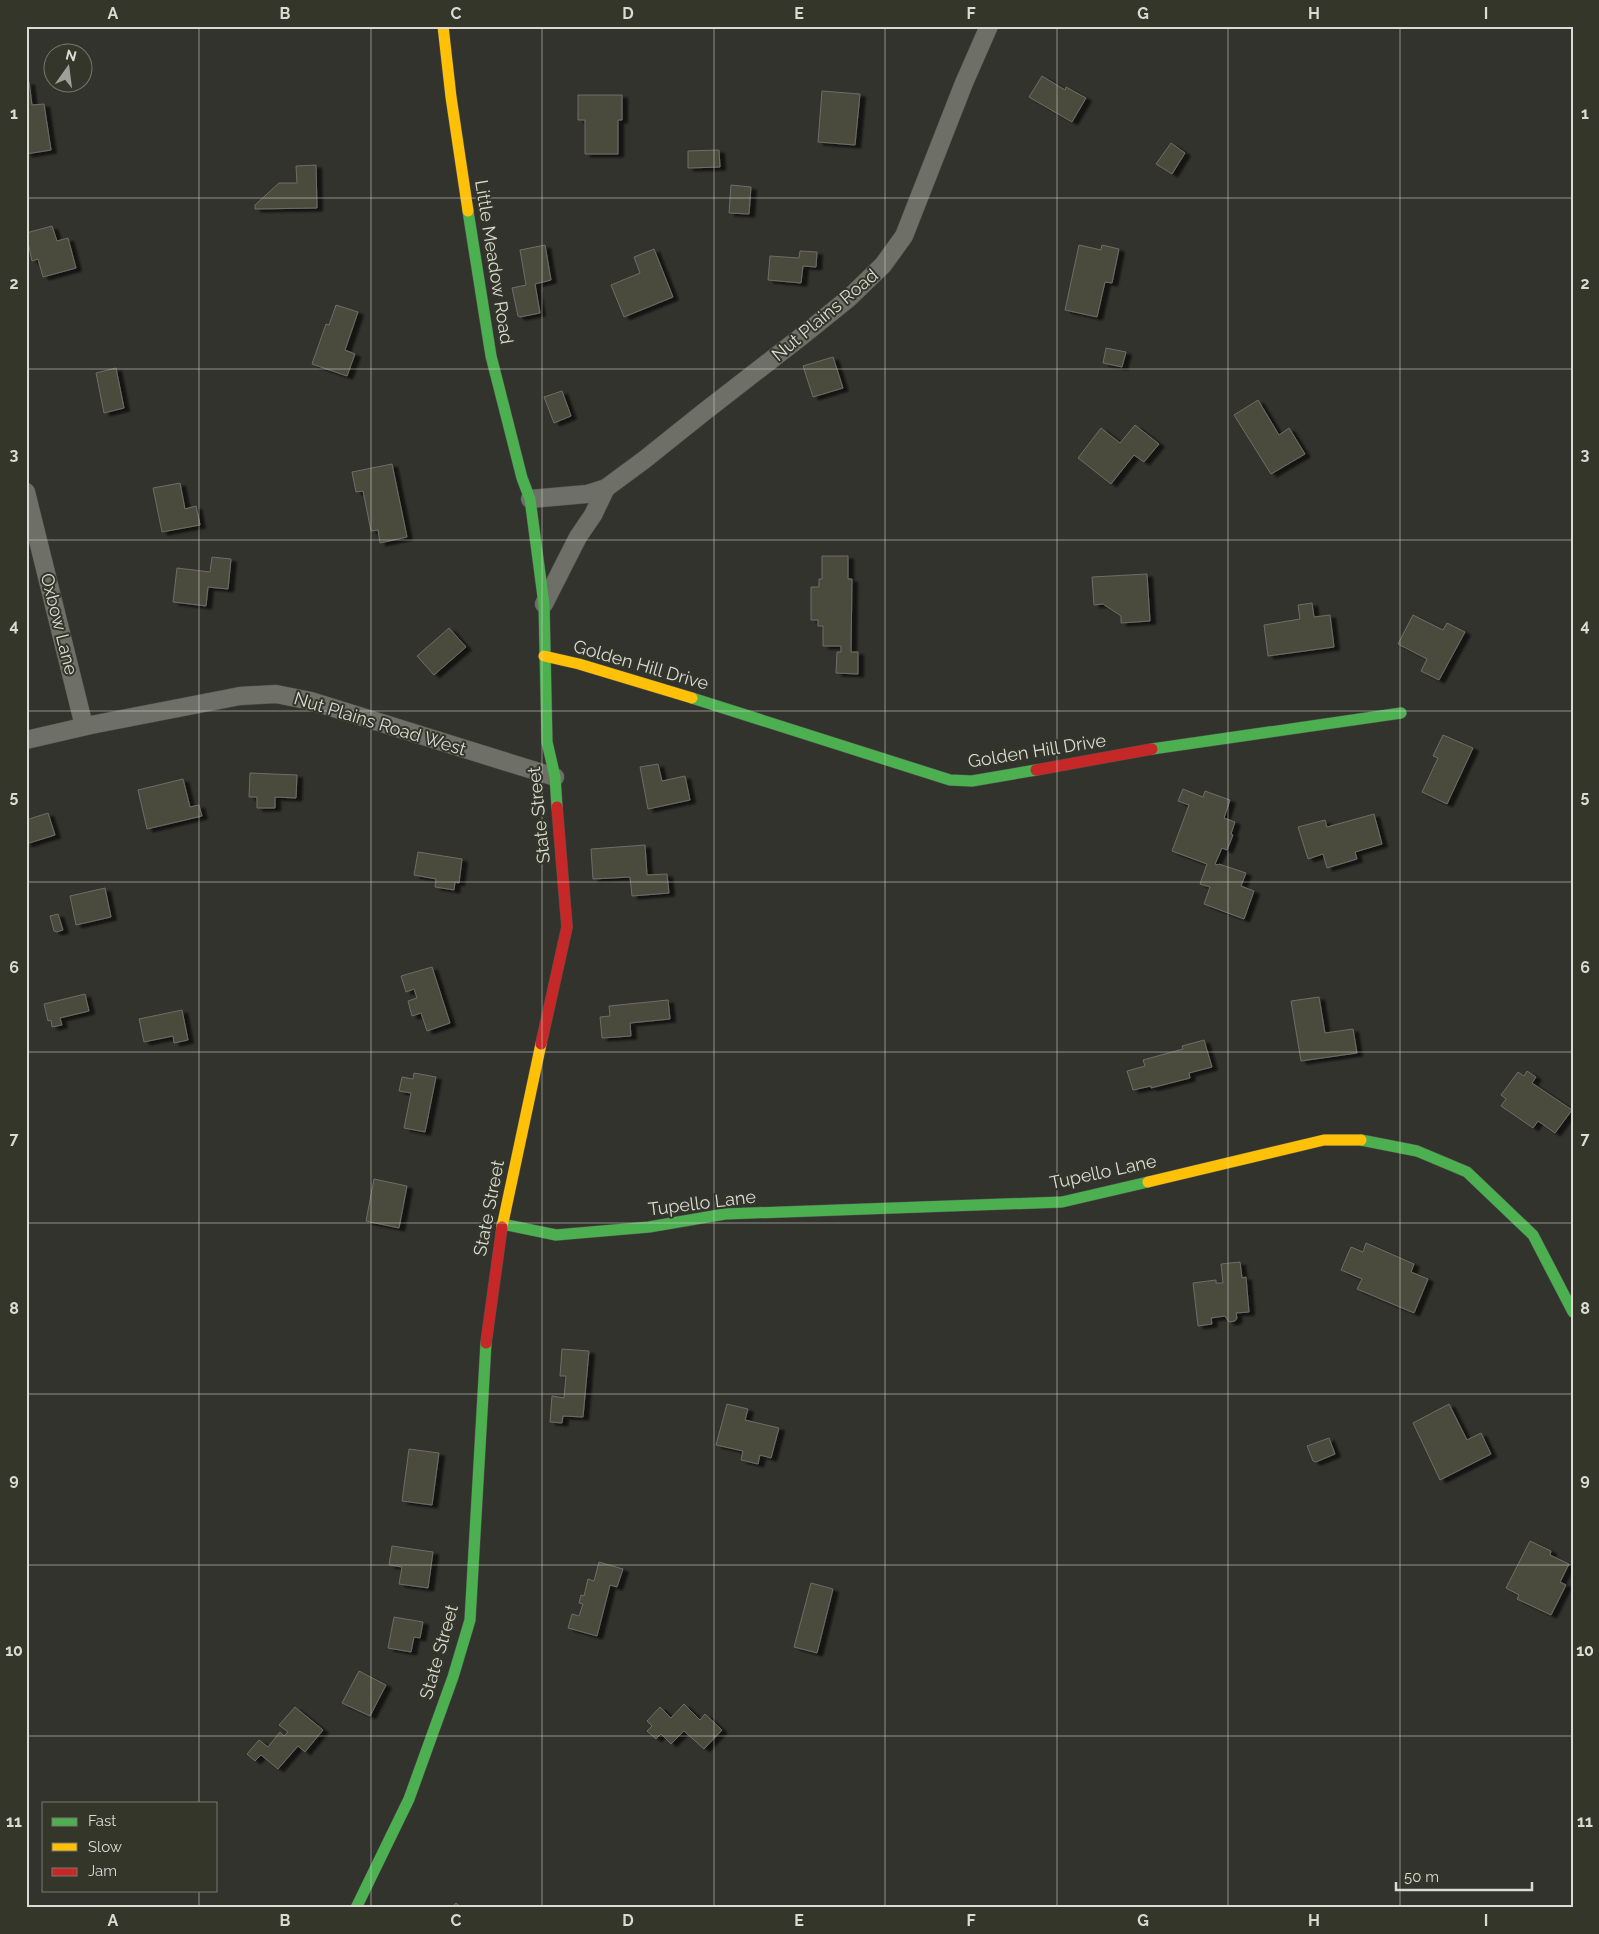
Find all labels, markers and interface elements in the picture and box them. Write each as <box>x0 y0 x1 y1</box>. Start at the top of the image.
text: A <box>108 4 119 23</box>
text: B <box>280 4 291 23</box>
text: C <box>451 4 462 23</box>
text: D <box>622 4 634 23</box>
text: E <box>794 4 804 23</box>
text: F <box>966 4 976 23</box>
text: G <box>1137 4 1149 23</box>
text: H <box>1308 4 1320 23</box>
text: I <box>1484 4 1488 23</box>
north arrow <box>42 42 92 92</box>
text: N <box>64 46 78 64</box>
text: 1 <box>10 104 18 123</box>
text: 1 <box>1581 104 1589 123</box>
street label: Little Meadow Road <box>471 178 518 346</box>
street label: Nut Plains Road <box>767 264 882 365</box>
text: 2 <box>9 274 19 293</box>
text: 2 <box>1580 274 1590 293</box>
text: 3 <box>10 445 19 464</box>
text: 3 <box>1581 445 1590 464</box>
street label: Oxbow Lane <box>37 571 82 677</box>
text: 4 <box>9 616 19 635</box>
text: 4 <box>1580 616 1590 635</box>
street label: Golden Hill Drive <box>571 635 711 694</box>
street label: Nut Plains Road West <box>292 687 469 760</box>
street label: Golden Hill Drive <box>966 729 1108 772</box>
street label: State Street <box>523 765 554 865</box>
text: 5 <box>10 787 19 806</box>
text: 5 <box>1581 787 1590 806</box>
text: 6 <box>9 958 19 977</box>
text: 6 <box>1580 958 1590 977</box>
text: 7 <box>10 1129 19 1148</box>
text: 7 <box>1581 1129 1590 1148</box>
street label: Tupello Lane <box>1048 1150 1158 1193</box>
street label: State Street <box>469 1158 508 1258</box>
street label: Tupello Lane <box>647 1185 757 1220</box>
text: 8 <box>9 1299 19 1318</box>
text: 8 <box>1580 1299 1590 1318</box>
text: 9 <box>9 1470 19 1489</box>
text: 9 <box>1580 1470 1590 1489</box>
street label: State Street <box>415 1602 462 1702</box>
text: 10 <box>5 1641 23 1660</box>
text: 10 <box>1576 1641 1594 1660</box>
legend <box>42 1802 218 1892</box>
text: 11 <box>6 1812 22 1831</box>
text: Fast <box>88 1812 116 1830</box>
text: 11 <box>1577 1812 1593 1831</box>
text: Slow <box>88 1838 122 1856</box>
scale bar <box>1396 1859 1533 1891</box>
text: Jam <box>88 1862 117 1880</box>
text: 50 m <box>1404 1868 1439 1886</box>
text: A <box>108 1911 119 1930</box>
text: B <box>280 1911 291 1930</box>
text: C <box>451 1911 462 1930</box>
text: D <box>622 1911 634 1930</box>
text: E <box>794 1911 804 1930</box>
text: F <box>966 1911 976 1930</box>
text: G <box>1137 1911 1149 1930</box>
text: H <box>1308 1911 1320 1930</box>
text: I <box>1484 1911 1488 1930</box>

